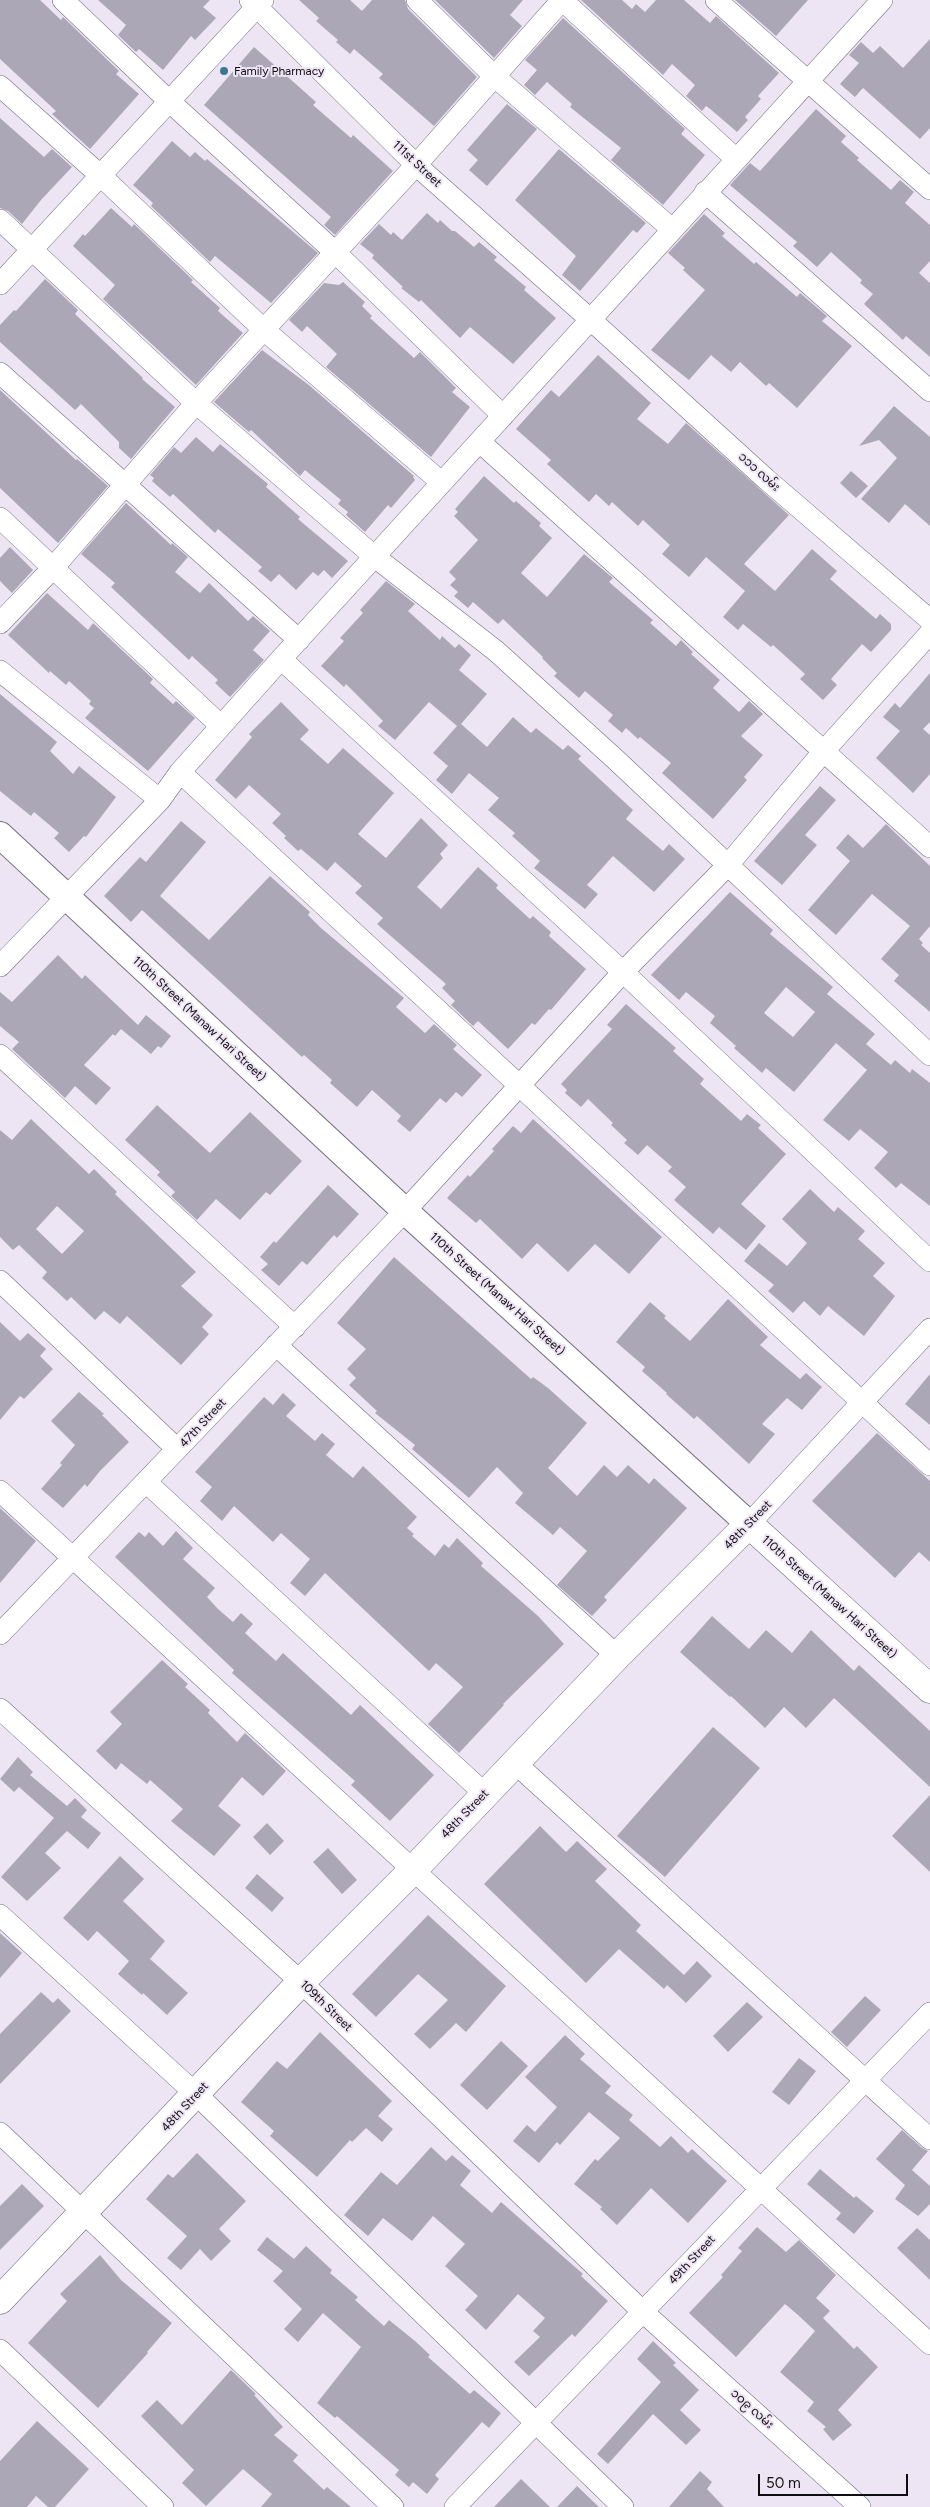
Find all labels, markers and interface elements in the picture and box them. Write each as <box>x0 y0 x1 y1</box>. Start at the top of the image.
place label: Family Pharmacy <box>234 64 324 78</box>
marker: Family Pharmacy <box>218 65 230 77</box>
street label: 111st Street <box>390 138 444 190</box>
street label: ၁၁၁ လမ်း <box>735 450 783 494</box>
street label: 110th Street (Manaw Hari Street) <box>129 953 269 1085</box>
street label: 110th Street (Manaw Hari Street) <box>427 1230 567 1358</box>
street label: 47th Street <box>177 1396 229 1450</box>
street label: 48th Street <box>721 1497 775 1553</box>
street label: 110th Street (Manaw Hari Street) <box>759 1533 899 1661</box>
street label: 48th Street <box>438 1786 492 1842</box>
street label: 109th Street <box>297 1977 355 2035</box>
street label: 48th Street <box>158 2079 212 2135</box>
street label: 49th Street <box>666 2232 718 2288</box>
street label: ၁၀၉ လမ်း <box>728 2386 776 2432</box>
scale bar <box>760 2464 910 2496</box>
text: 50 m <box>766 2474 801 2492</box>

